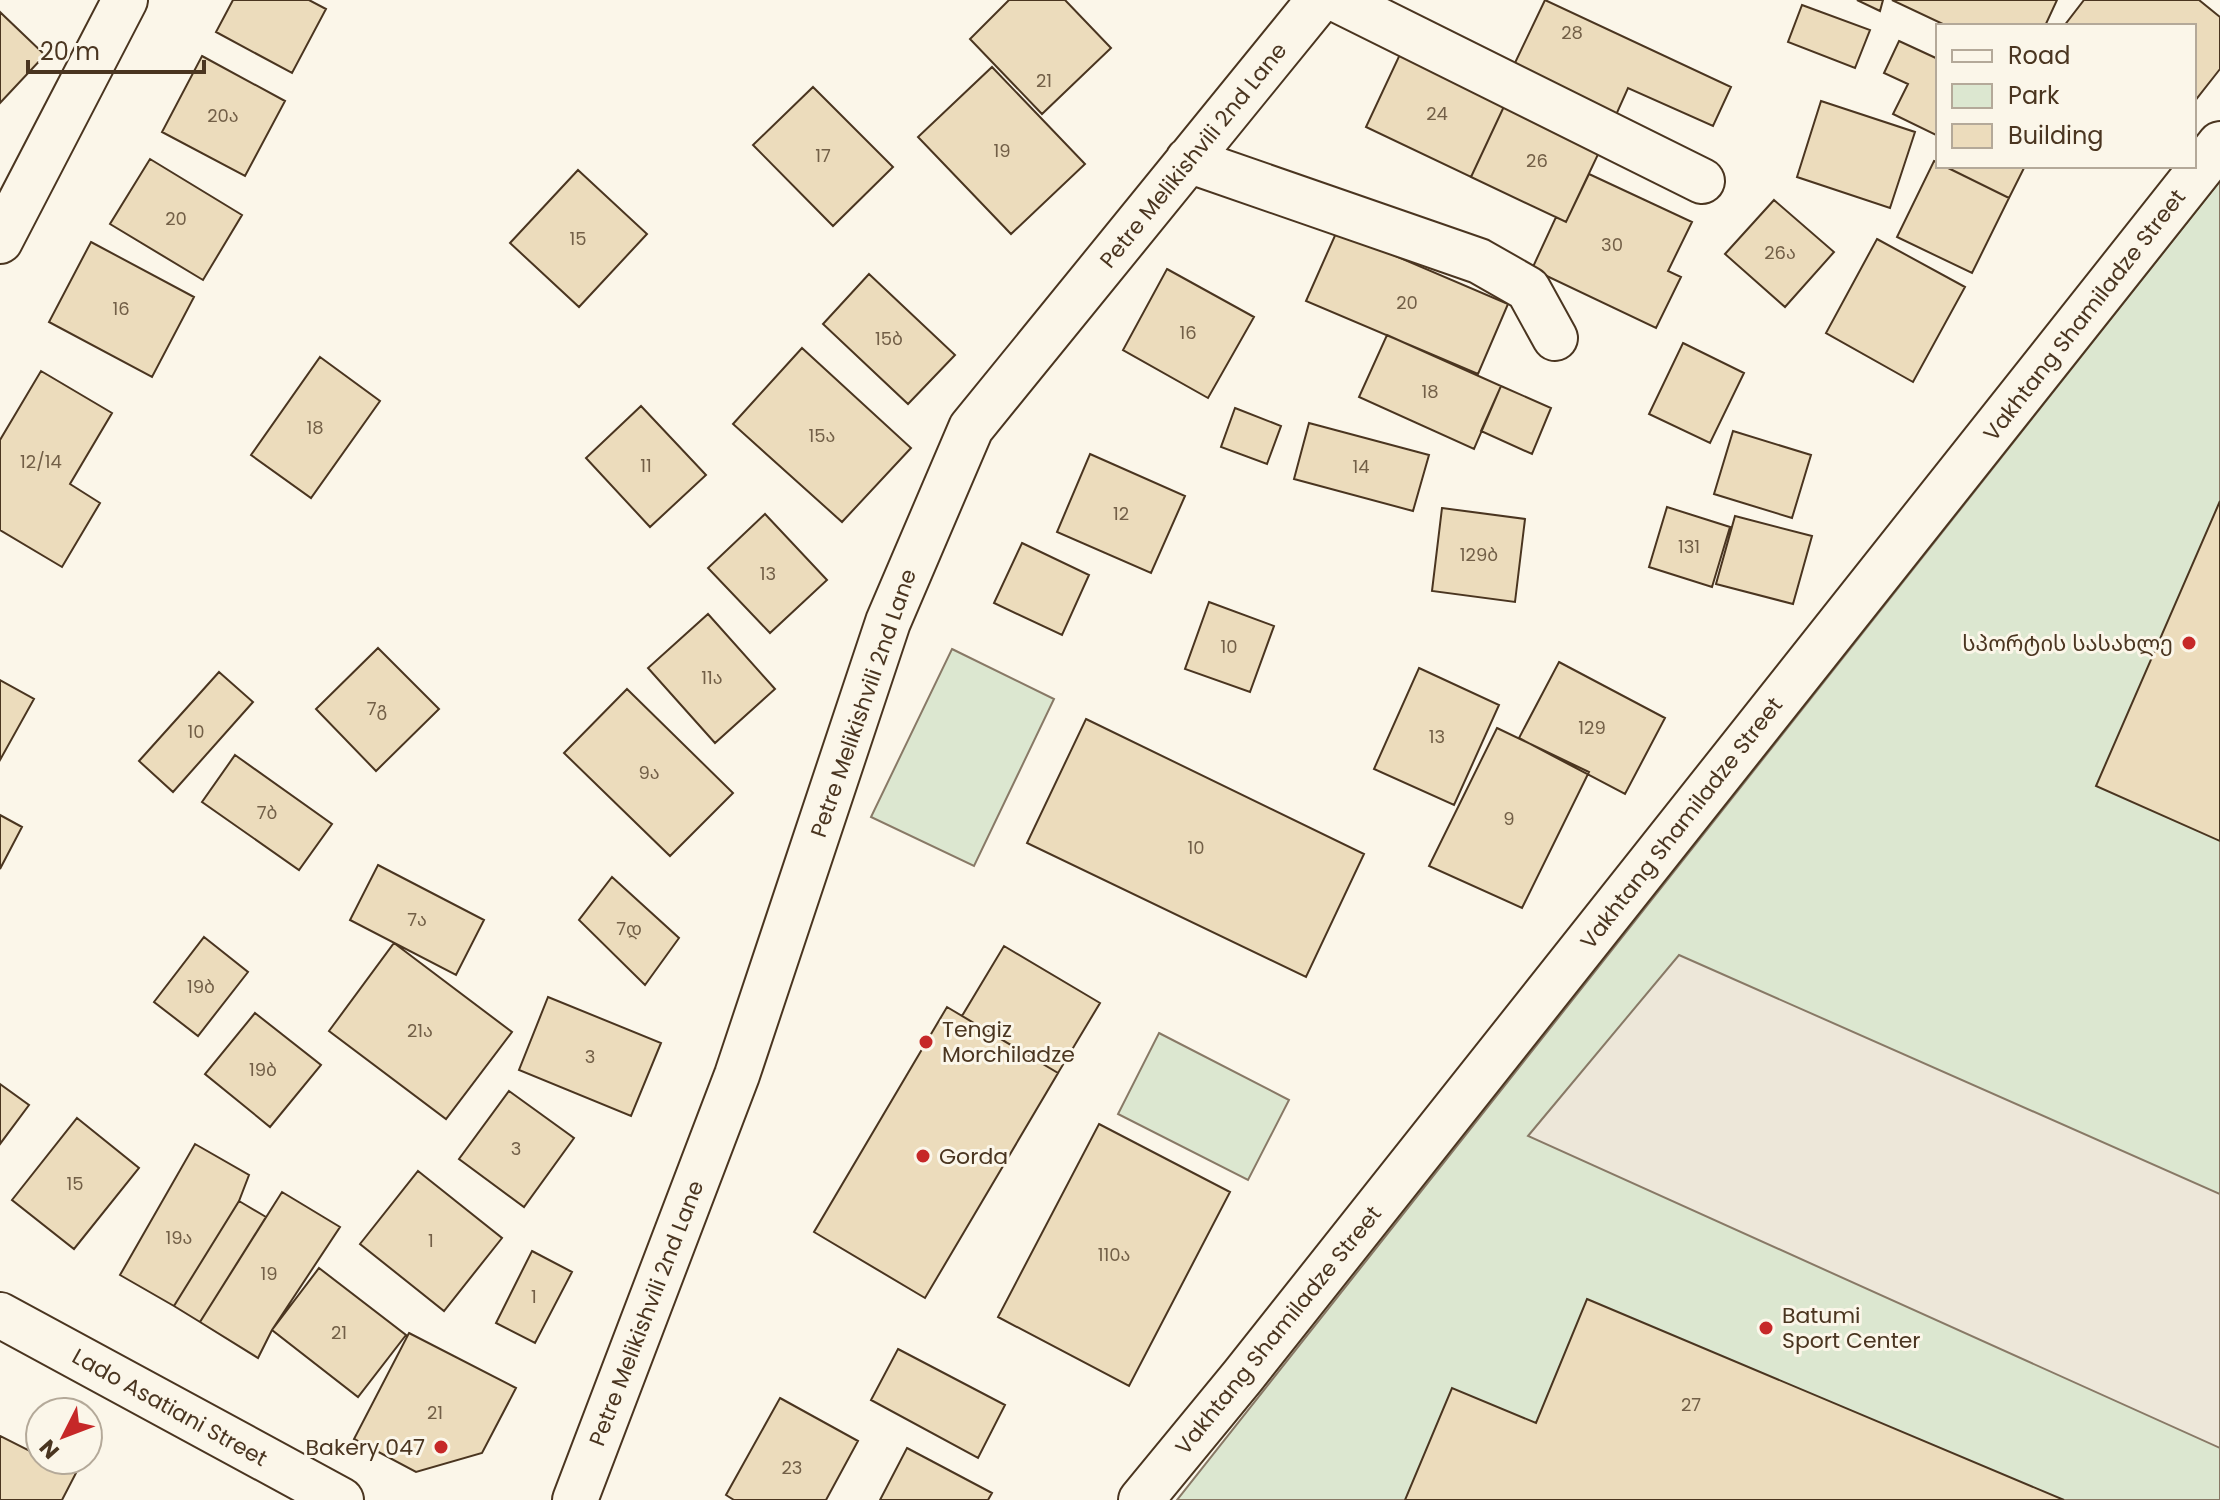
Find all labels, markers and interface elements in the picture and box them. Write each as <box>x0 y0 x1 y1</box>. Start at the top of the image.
house number: 28 <box>1561 20 1583 45</box>
scale bar <box>28 24 204 74</box>
legend <box>1936 24 2196 168</box>
text: 20 m <box>40 35 100 68</box>
street label: Petre Melikishvili 2nd Lane <box>1093 36 1294 275</box>
text: Road <box>2008 39 2070 72</box>
house number: 21 <box>1036 68 1052 93</box>
text: Park <box>2008 79 2060 112</box>
house number: 24 <box>1426 101 1448 126</box>
house number: 20ა <box>207 103 239 128</box>
text: Building <box>2008 119 2104 152</box>
house number: 19 <box>993 138 1011 163</box>
house number: 17 <box>815 143 831 168</box>
house number: 26 <box>1526 148 1548 173</box>
street label: Vakhtang Shamiladze Street <box>1976 183 2193 448</box>
house number: 20 <box>165 206 187 231</box>
house number: 15 <box>569 226 587 251</box>
house number: 30 <box>1601 232 1623 257</box>
house number: 26ა <box>1764 240 1796 265</box>
house number: 20 <box>1396 290 1418 315</box>
house number: 16 <box>112 296 130 321</box>
house number: 16 <box>1179 320 1197 345</box>
house number: 15ბ <box>875 326 903 351</box>
house number: 18 <box>1421 379 1439 404</box>
house number: 18 <box>306 415 324 440</box>
house number: 15ა <box>809 423 835 448</box>
house number: 12/14 <box>20 449 62 474</box>
house number: 11 <box>640 453 652 478</box>
house number: 14 <box>1352 454 1370 479</box>
house number: 12 <box>1113 501 1129 526</box>
house number: 131 <box>1678 534 1700 559</box>
house number: 129ბ <box>1460 542 1498 567</box>
house number: 13 <box>760 561 776 586</box>
street label: Petre Melikishvili 2nd Lane <box>803 565 924 841</box>
place label: სპორტის სასახლე <box>1962 628 2173 659</box>
house number: 10 <box>1220 634 1238 659</box>
marker: სპორტის სასახლე <box>2180 634 2198 652</box>
house number: 11ა <box>701 665 723 690</box>
street label: Vakhtang Shamiladze Street <box>1573 691 1790 956</box>
house number: 7გ <box>367 696 387 721</box>
house number: 129 <box>1578 715 1606 740</box>
house number: 10 <box>187 719 205 744</box>
house number: 13 <box>1429 724 1445 749</box>
house number: 9ა <box>638 760 660 785</box>
house number: 7ბ <box>257 800 277 825</box>
house number: 9 <box>1503 806 1515 831</box>
house number: 10 <box>1187 835 1205 860</box>
house number: 7ა <box>407 907 427 932</box>
house number: 7დ <box>616 916 642 941</box>
house number: 19ბ <box>187 974 215 999</box>
place label: Tengiz Morchiladze <box>942 1014 1075 1070</box>
house number: 21ა <box>407 1018 433 1043</box>
marker: Tengiz Morchiladze <box>917 1033 935 1051</box>
house number: 3 <box>585 1044 595 1069</box>
house number: 19ბ <box>249 1057 277 1082</box>
house number: 3 <box>511 1136 521 1161</box>
place label: Gorda <box>939 1141 1008 1172</box>
marker: Gorda <box>914 1147 932 1165</box>
house number: 15 <box>66 1171 84 1196</box>
street label: Petre Melikishvili 2nd Lane <box>581 1176 711 1450</box>
street label: Vakhtang Shamiladze Street <box>1168 1199 1389 1461</box>
house number: 19ა <box>166 1225 192 1250</box>
house number: 1 <box>428 1228 434 1253</box>
house number: 110ა <box>1098 1242 1130 1267</box>
house number: 19 <box>260 1261 278 1286</box>
house number: 1 <box>531 1284 537 1309</box>
place label: Batumi Sport Center <box>1782 1300 1921 1356</box>
marker: Batumi Sport Center <box>1757 1319 1775 1337</box>
house number: 21 <box>331 1320 347 1345</box>
street label: Lado Asatiani Street <box>67 1341 273 1474</box>
house number: 27 <box>1681 1392 1701 1417</box>
north arrow <box>24 1396 104 1476</box>
house number: 21 <box>427 1400 443 1425</box>
place label: Bakery 047 <box>306 1432 425 1463</box>
text: N <box>32 1433 67 1466</box>
marker: Bakery 047 <box>432 1438 450 1456</box>
house number: 23 <box>782 1455 802 1480</box>

